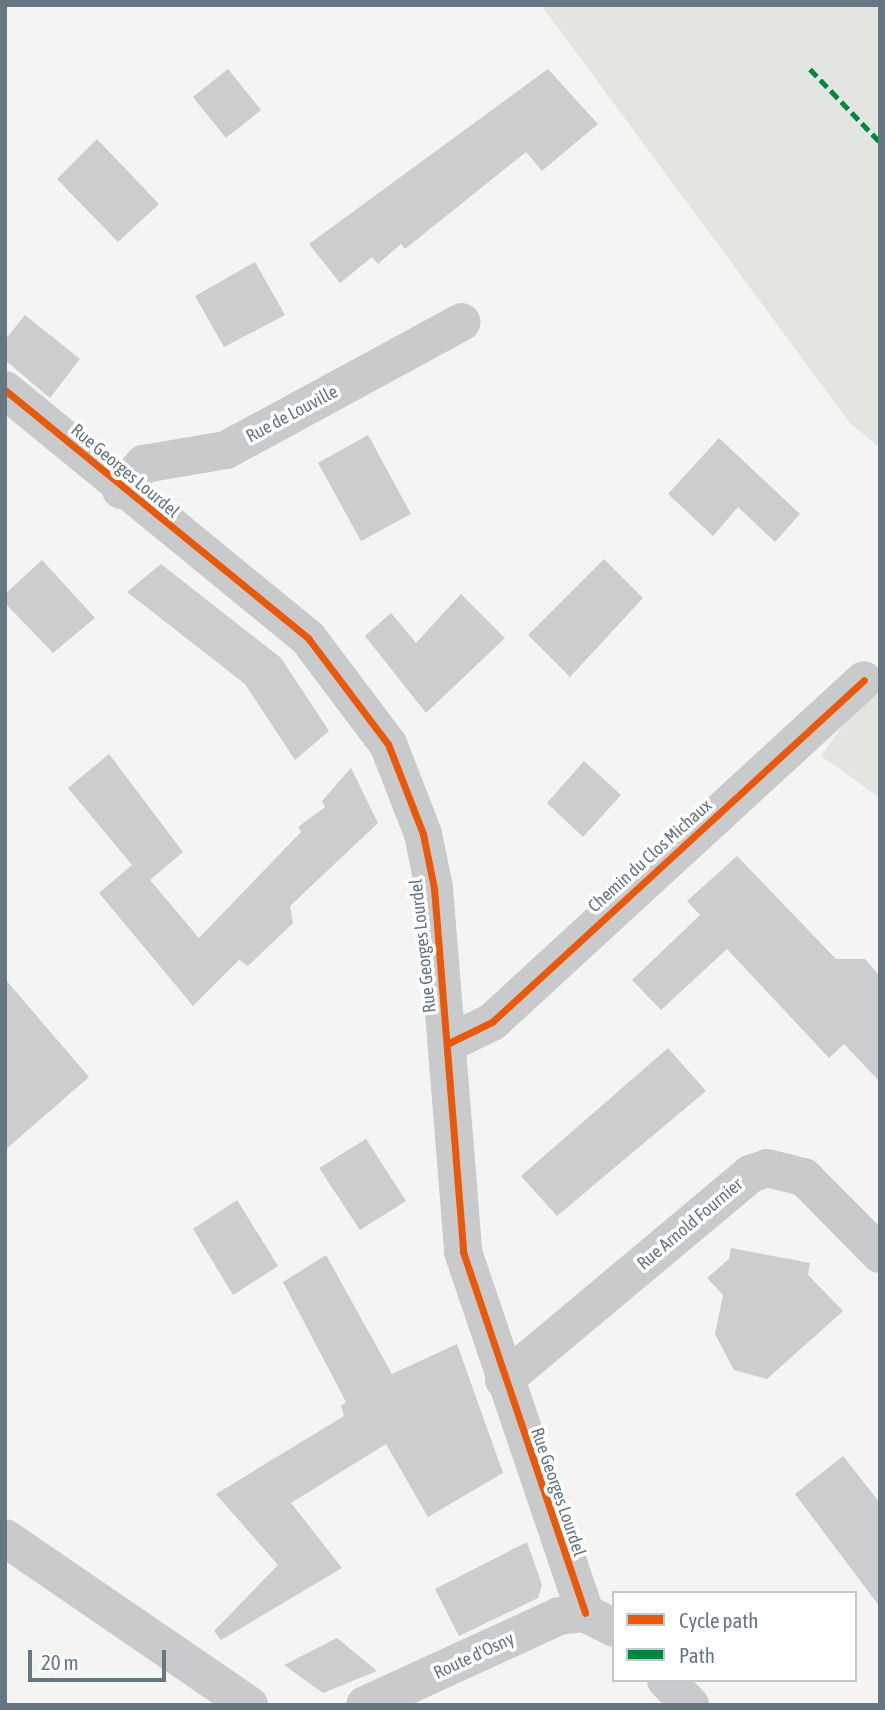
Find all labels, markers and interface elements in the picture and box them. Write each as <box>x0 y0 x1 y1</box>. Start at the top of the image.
street label: Rue de Louville <box>242 381 342 447</box>
street label: Rue Georges Lourdel <box>67 420 183 522</box>
street label: Chemin du Clos Michaux <box>584 795 716 917</box>
street label: Rue Georges Lourdel <box>405 878 441 1014</box>
street label: Rue Arnold Fournier <box>633 1174 747 1274</box>
street label: Rue Georges Lourdel <box>526 1425 590 1559</box>
legend <box>612 1591 857 1682</box>
text: Cycle path <box>679 1608 758 1632</box>
street label: Route d'Osny <box>430 1628 518 1684</box>
scale bar <box>32 1636 170 1680</box>
text: Path <box>679 1643 715 1667</box>
text: 20 m <box>41 1650 79 1674</box>

